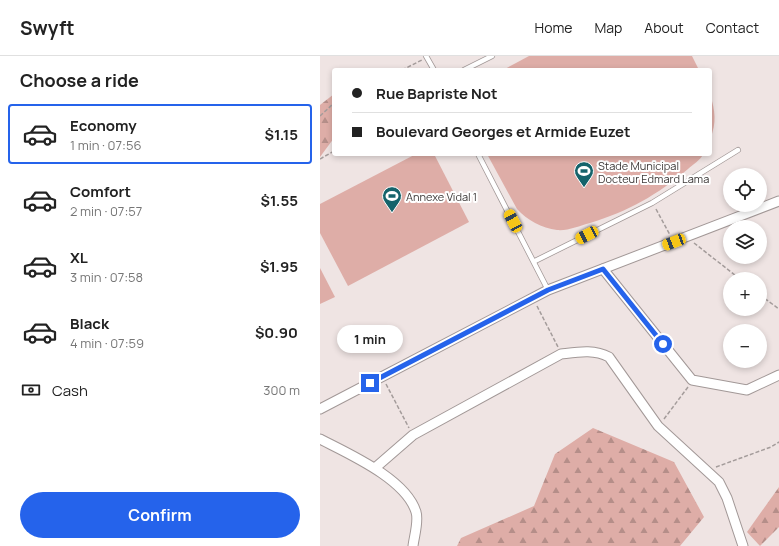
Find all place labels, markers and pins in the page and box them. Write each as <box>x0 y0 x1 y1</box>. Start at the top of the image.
place label: Stade Municipal Docteur Edmard Lama <box>598 158 709 186</box>
sports icon: Stade Municipal Docteur Edmard Lama <box>573 160 595 188</box>
sports icon: Annexe Vidal 1 <box>381 185 403 213</box>
place label: Annexe Vidal 1 <box>406 189 477 204</box>

